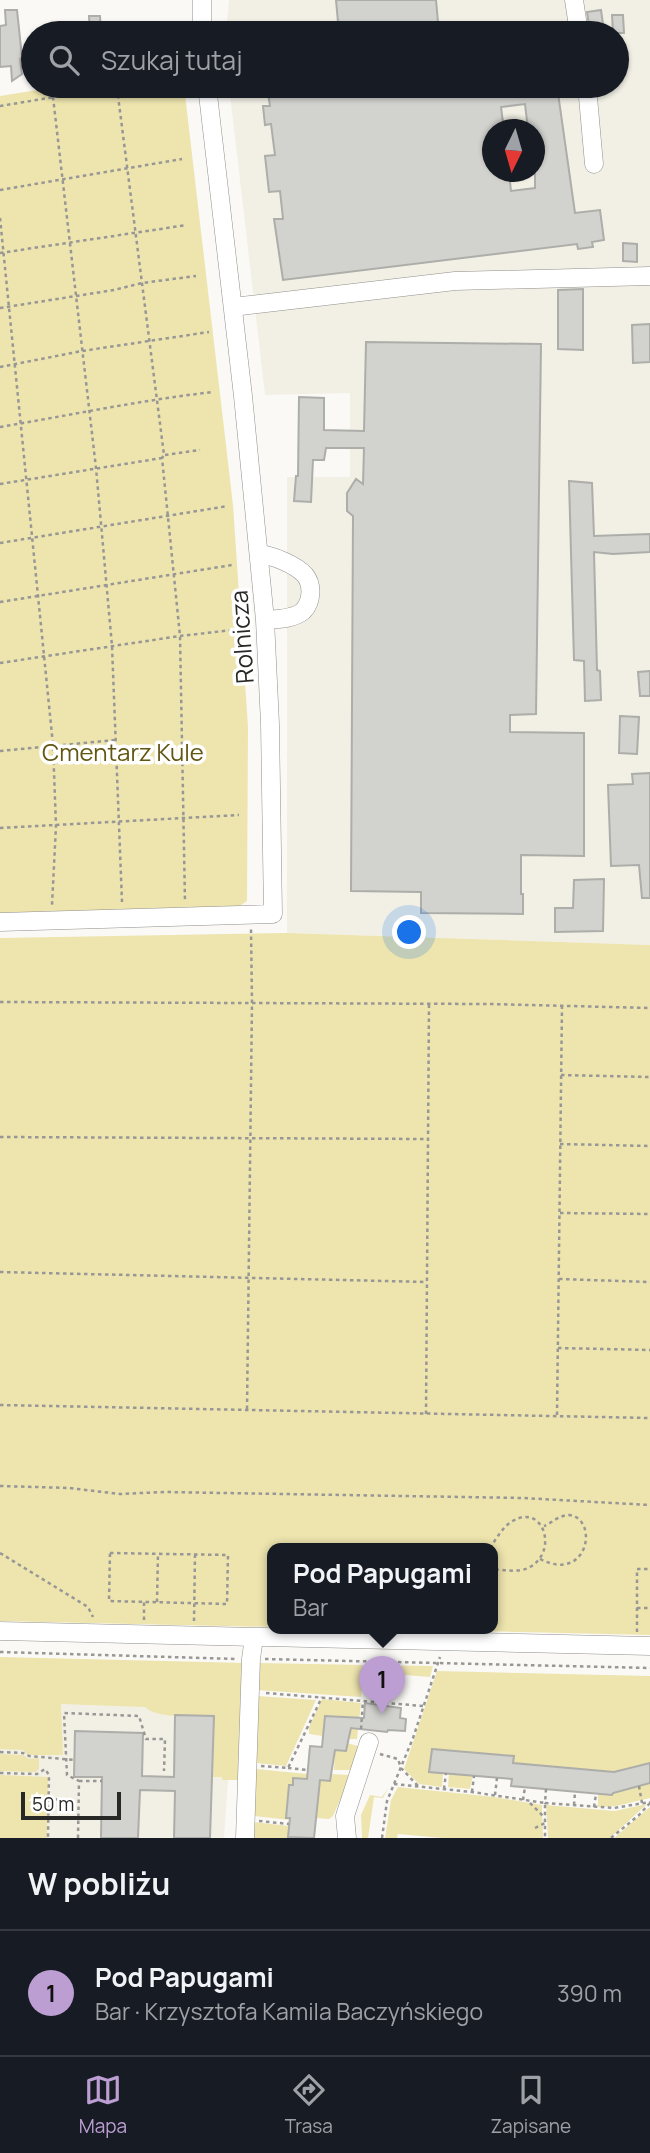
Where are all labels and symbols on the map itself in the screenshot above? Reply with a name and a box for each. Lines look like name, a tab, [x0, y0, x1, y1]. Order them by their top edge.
north arrow	[482, 119, 545, 182]
street label: Rolnicza	[221, 589, 261, 685]
park label: Cmentarz Kule	[42, 735, 204, 768]
your location	[392, 915, 426, 949]
pin: 1	[359, 1656, 405, 1714]
scale bar	[21, 1789, 121, 1821]

